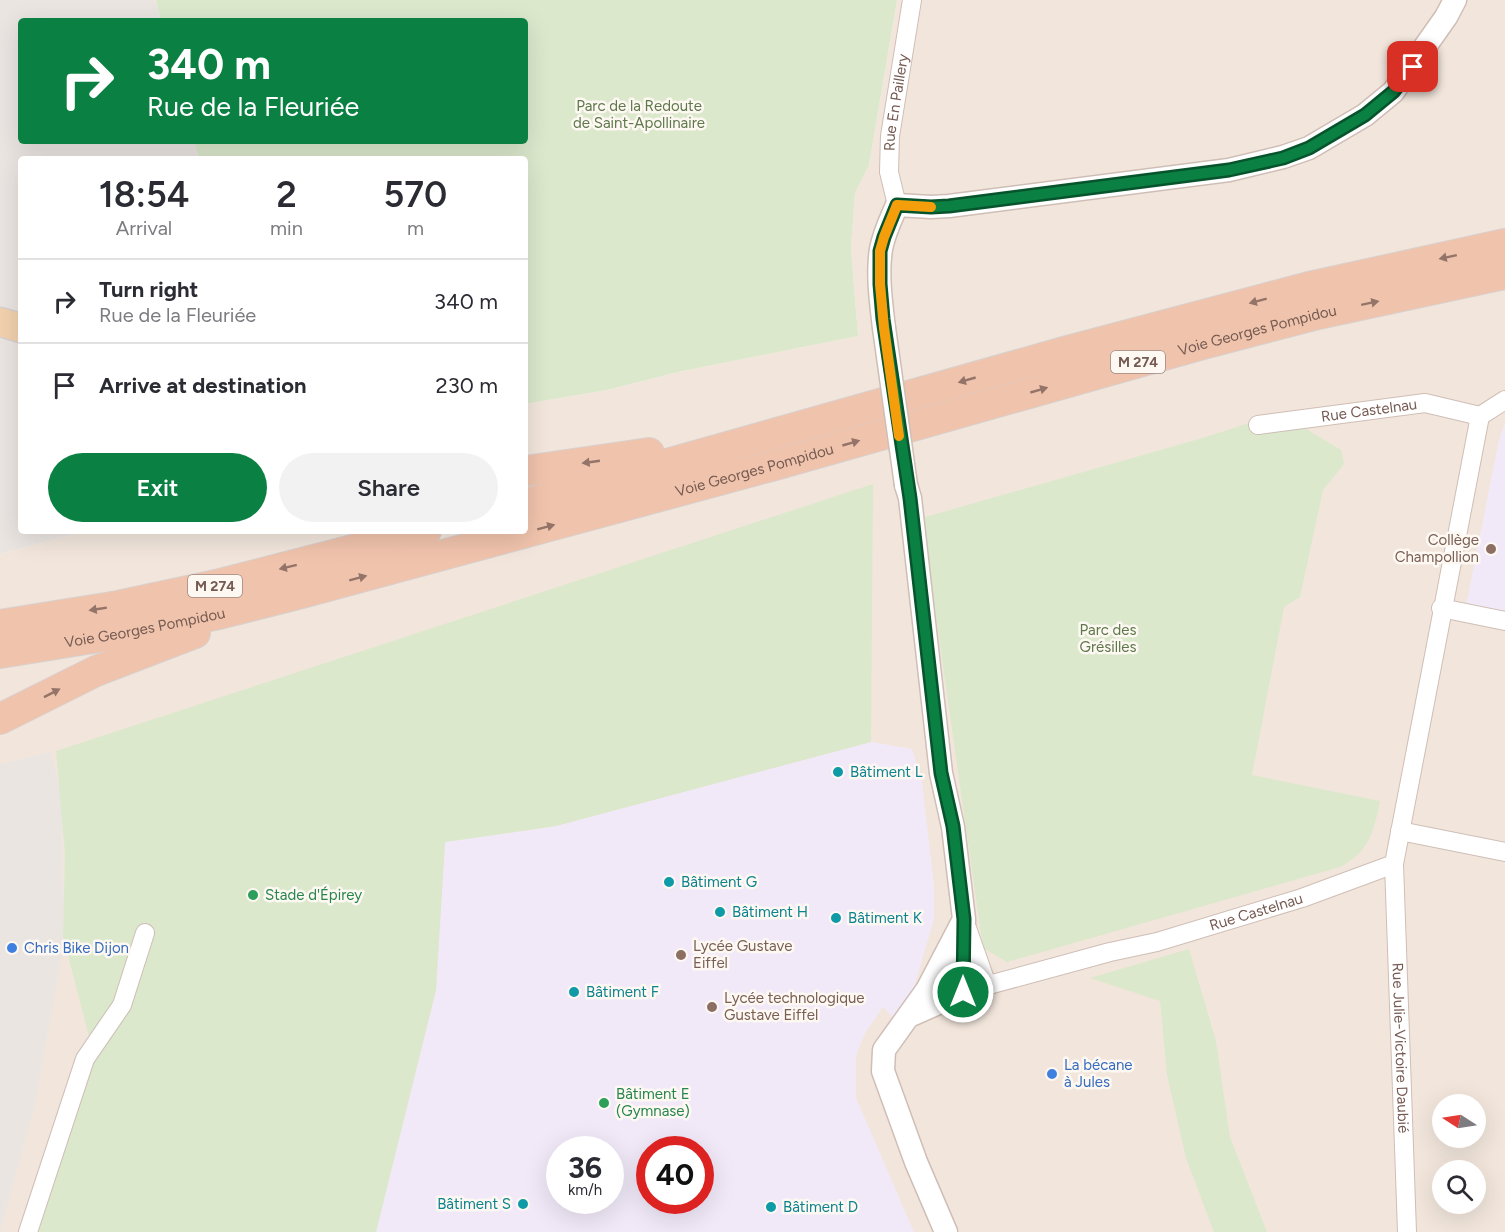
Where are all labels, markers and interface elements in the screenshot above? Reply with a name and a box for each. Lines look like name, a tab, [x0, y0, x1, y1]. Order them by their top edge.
text: 340 m	[147, 39, 271, 90]
pin	[1387, 41, 1438, 92]
icon: right	[48, 42, 126, 120]
icon: arrive	[1396, 50, 1429, 83]
street label: Rue En Paillery	[881, 52, 912, 151]
text: Rue de la Fleuriée	[147, 90, 359, 123]
park label: Parc de la Redoute de Saint-Apollinaire	[573, 97, 705, 132]
text: 18:54	[99, 173, 189, 216]
text: 2	[276, 173, 297, 216]
text: 570	[384, 173, 447, 216]
text: Arrival	[116, 216, 172, 240]
text: min	[270, 216, 303, 240]
text: m	[407, 216, 424, 240]
one-way arrow	[1439, 252, 1457, 262]
text: Turn right	[99, 276, 198, 303]
icon: right	[48, 285, 81, 318]
text: 340 m	[434, 288, 498, 315]
one-way arrow	[1249, 296, 1267, 306]
one-way arrow	[1360, 298, 1379, 307]
street label: Voie Georges Pompidou	[1176, 301, 1338, 359]
text: Rue de la Fleuriée	[99, 303, 256, 327]
road number: M 274	[1111, 351, 1165, 373]
icon: arrive	[48, 369, 81, 402]
text: Arrive at destination	[99, 372, 307, 399]
text: 230 m	[435, 372, 498, 399]
one-way arrow	[958, 375, 976, 385]
one-way arrow	[1030, 385, 1048, 394]
street label: Rue Castelnau	[1320, 395, 1418, 426]
one-way arrow	[842, 438, 860, 447]
street label: Voie Georges Pompidou	[673, 440, 836, 501]
button: Exit	[48, 453, 267, 522]
button: Share	[279, 453, 498, 522]
one-way arrow	[582, 458, 601, 467]
one-way arrow	[537, 521, 555, 531]
place label: Collège Champollion	[1395, 531, 1479, 566]
marker: Collège Champollion	[1484, 542, 1498, 556]
one-way arrow	[279, 563, 297, 572]
one-way arrow	[349, 572, 367, 582]
road number: M 274	[188, 575, 242, 597]
street label: Voie Georges Pompidou	[63, 604, 227, 651]
one-way arrow	[88, 605, 107, 614]
park label: Parc des Grésilles	[1079, 621, 1137, 656]
one-way arrow	[44, 688, 61, 698]
place label: Bâtiment L	[850, 763, 923, 781]
marker: Bâtiment L	[831, 765, 845, 779]
place label: Bâtiment G	[681, 873, 757, 891]
marker: Bâtiment G	[662, 875, 676, 889]
place label: Stade d'Épirey	[265, 886, 362, 904]
marker: Stade d'Épirey	[246, 888, 260, 902]
street label: Rue Castelnau	[1207, 889, 1305, 935]
place label: Bâtiment H	[732, 903, 808, 921]
marker: Bâtiment H	[713, 905, 727, 919]
place label: Bâtiment K	[848, 909, 923, 927]
marker: Bâtiment K	[829, 911, 843, 925]
place label: Lycée Gustave Eiffel	[693, 937, 792, 972]
place label: Chris Bike Dijon	[24, 939, 129, 957]
marker: Chris Bike Dijon	[5, 941, 19, 955]
marker: Lycée Gustave Eiffel	[674, 948, 688, 962]
position arrow	[931, 960, 995, 1024]
street label: Rue Julie-Victoire Daubié	[1388, 962, 1413, 1134]
place label: Bâtiment F	[586, 983, 659, 1001]
marker: Bâtiment F	[567, 985, 581, 999]
place label: Lycée technologique Gustave Eiffel	[724, 989, 865, 1024]
marker: Lycée technologique Gustave Eiffel	[705, 1000, 719, 1014]
place label: La bécane à Jules	[1064, 1056, 1132, 1091]
marker: La bécane à Jules	[1045, 1067, 1059, 1081]
place label: Bâtiment E (Gymnase)	[616, 1085, 690, 1120]
north arrow	[1432, 1094, 1486, 1148]
map controls	[1432, 1094, 1486, 1214]
marker: Bâtiment E (Gymnase)	[597, 1096, 611, 1110]
speed limit sign: 40	[636, 1136, 714, 1214]
text: 36	[568, 1149, 602, 1186]
button: search	[1432, 1160, 1486, 1214]
text: km/h	[568, 1181, 602, 1199]
place label: Bâtiment S	[437, 1195, 511, 1213]
marker: Bâtiment S	[516, 1197, 530, 1211]
place label: Bâtiment D	[783, 1198, 858, 1216]
marker: Bâtiment D	[764, 1200, 778, 1214]

